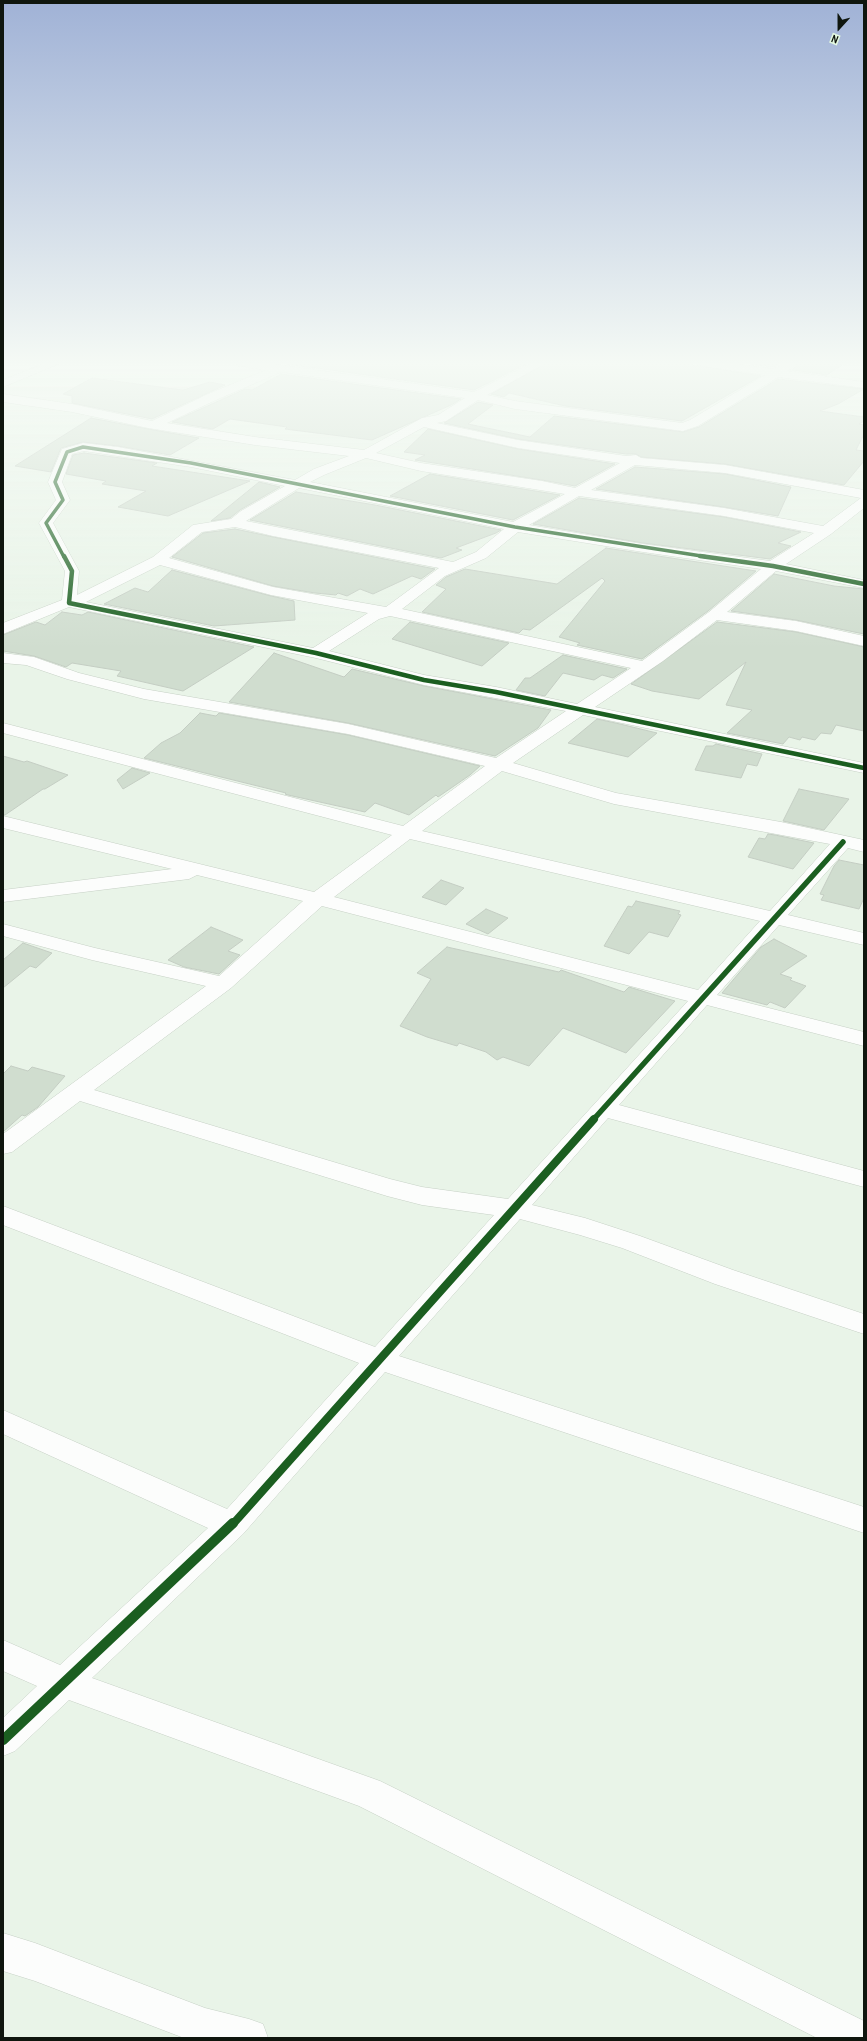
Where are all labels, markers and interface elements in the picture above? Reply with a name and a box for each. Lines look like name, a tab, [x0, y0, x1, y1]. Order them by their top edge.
north arrow	[819, 8, 859, 48]
text: N	[829, 32, 840, 47]

